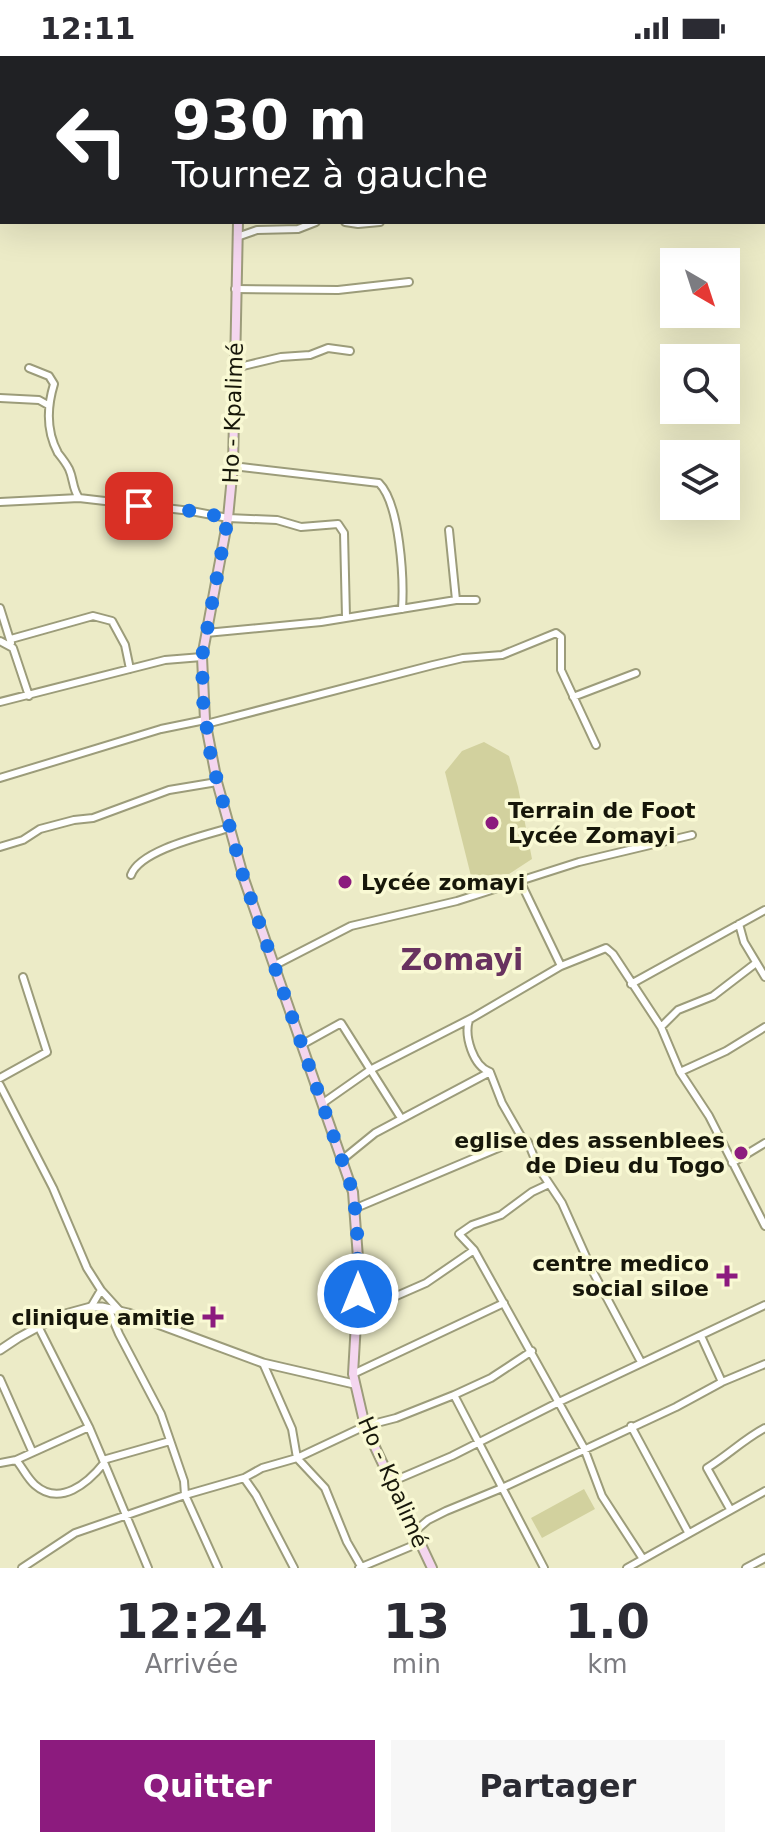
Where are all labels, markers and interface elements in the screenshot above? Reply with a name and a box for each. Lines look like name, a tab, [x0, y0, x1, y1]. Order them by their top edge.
text: 12:11	[40, 11, 136, 46]
text: 930 m	[172, 87, 367, 152]
icon: left	[40, 88, 144, 192]
text: Tournez à gauche	[172, 154, 488, 195]
north arrow	[660, 248, 740, 328]
map controls	[660, 248, 740, 520]
street label: Ho - Kpalimé	[218, 342, 248, 484]
button: search	[660, 344, 740, 424]
button: layers	[660, 440, 740, 520]
pin	[105, 472, 173, 540]
icon: arrive	[117, 484, 161, 528]
place label: Terrain de Foot Lycée Zomayi	[508, 798, 696, 848]
marker: Terrain de Foot Lycée Zomayi	[483, 814, 501, 832]
place label: Lycée zomayi	[361, 870, 525, 895]
marker: Lycée zomayi	[336, 873, 354, 891]
district label: Zomayi	[401, 942, 523, 977]
place label: eglise des assenblees de Dieu du Togo	[454, 1128, 725, 1178]
marker: eglise des assenblees de Dieu du Togo	[732, 1144, 750, 1162]
place label: centre medico social siloe	[532, 1251, 709, 1301]
position arrow	[316, 1252, 400, 1336]
marker: centre medico social siloe	[716, 1265, 738, 1287]
place label: clinique amitie	[11, 1305, 195, 1330]
marker: clinique amitie	[202, 1306, 224, 1328]
street label: Ho - Kpalimé	[353, 1413, 433, 1551]
text: 12:24	[115, 1593, 268, 1649]
text: 13	[383, 1593, 450, 1649]
text: 1.0	[565, 1593, 650, 1649]
text: Arrivée	[145, 1649, 238, 1679]
text: min	[392, 1649, 441, 1679]
text: km	[587, 1649, 628, 1679]
button: Quitter	[40, 1740, 375, 1832]
button: Partager	[391, 1740, 725, 1832]

